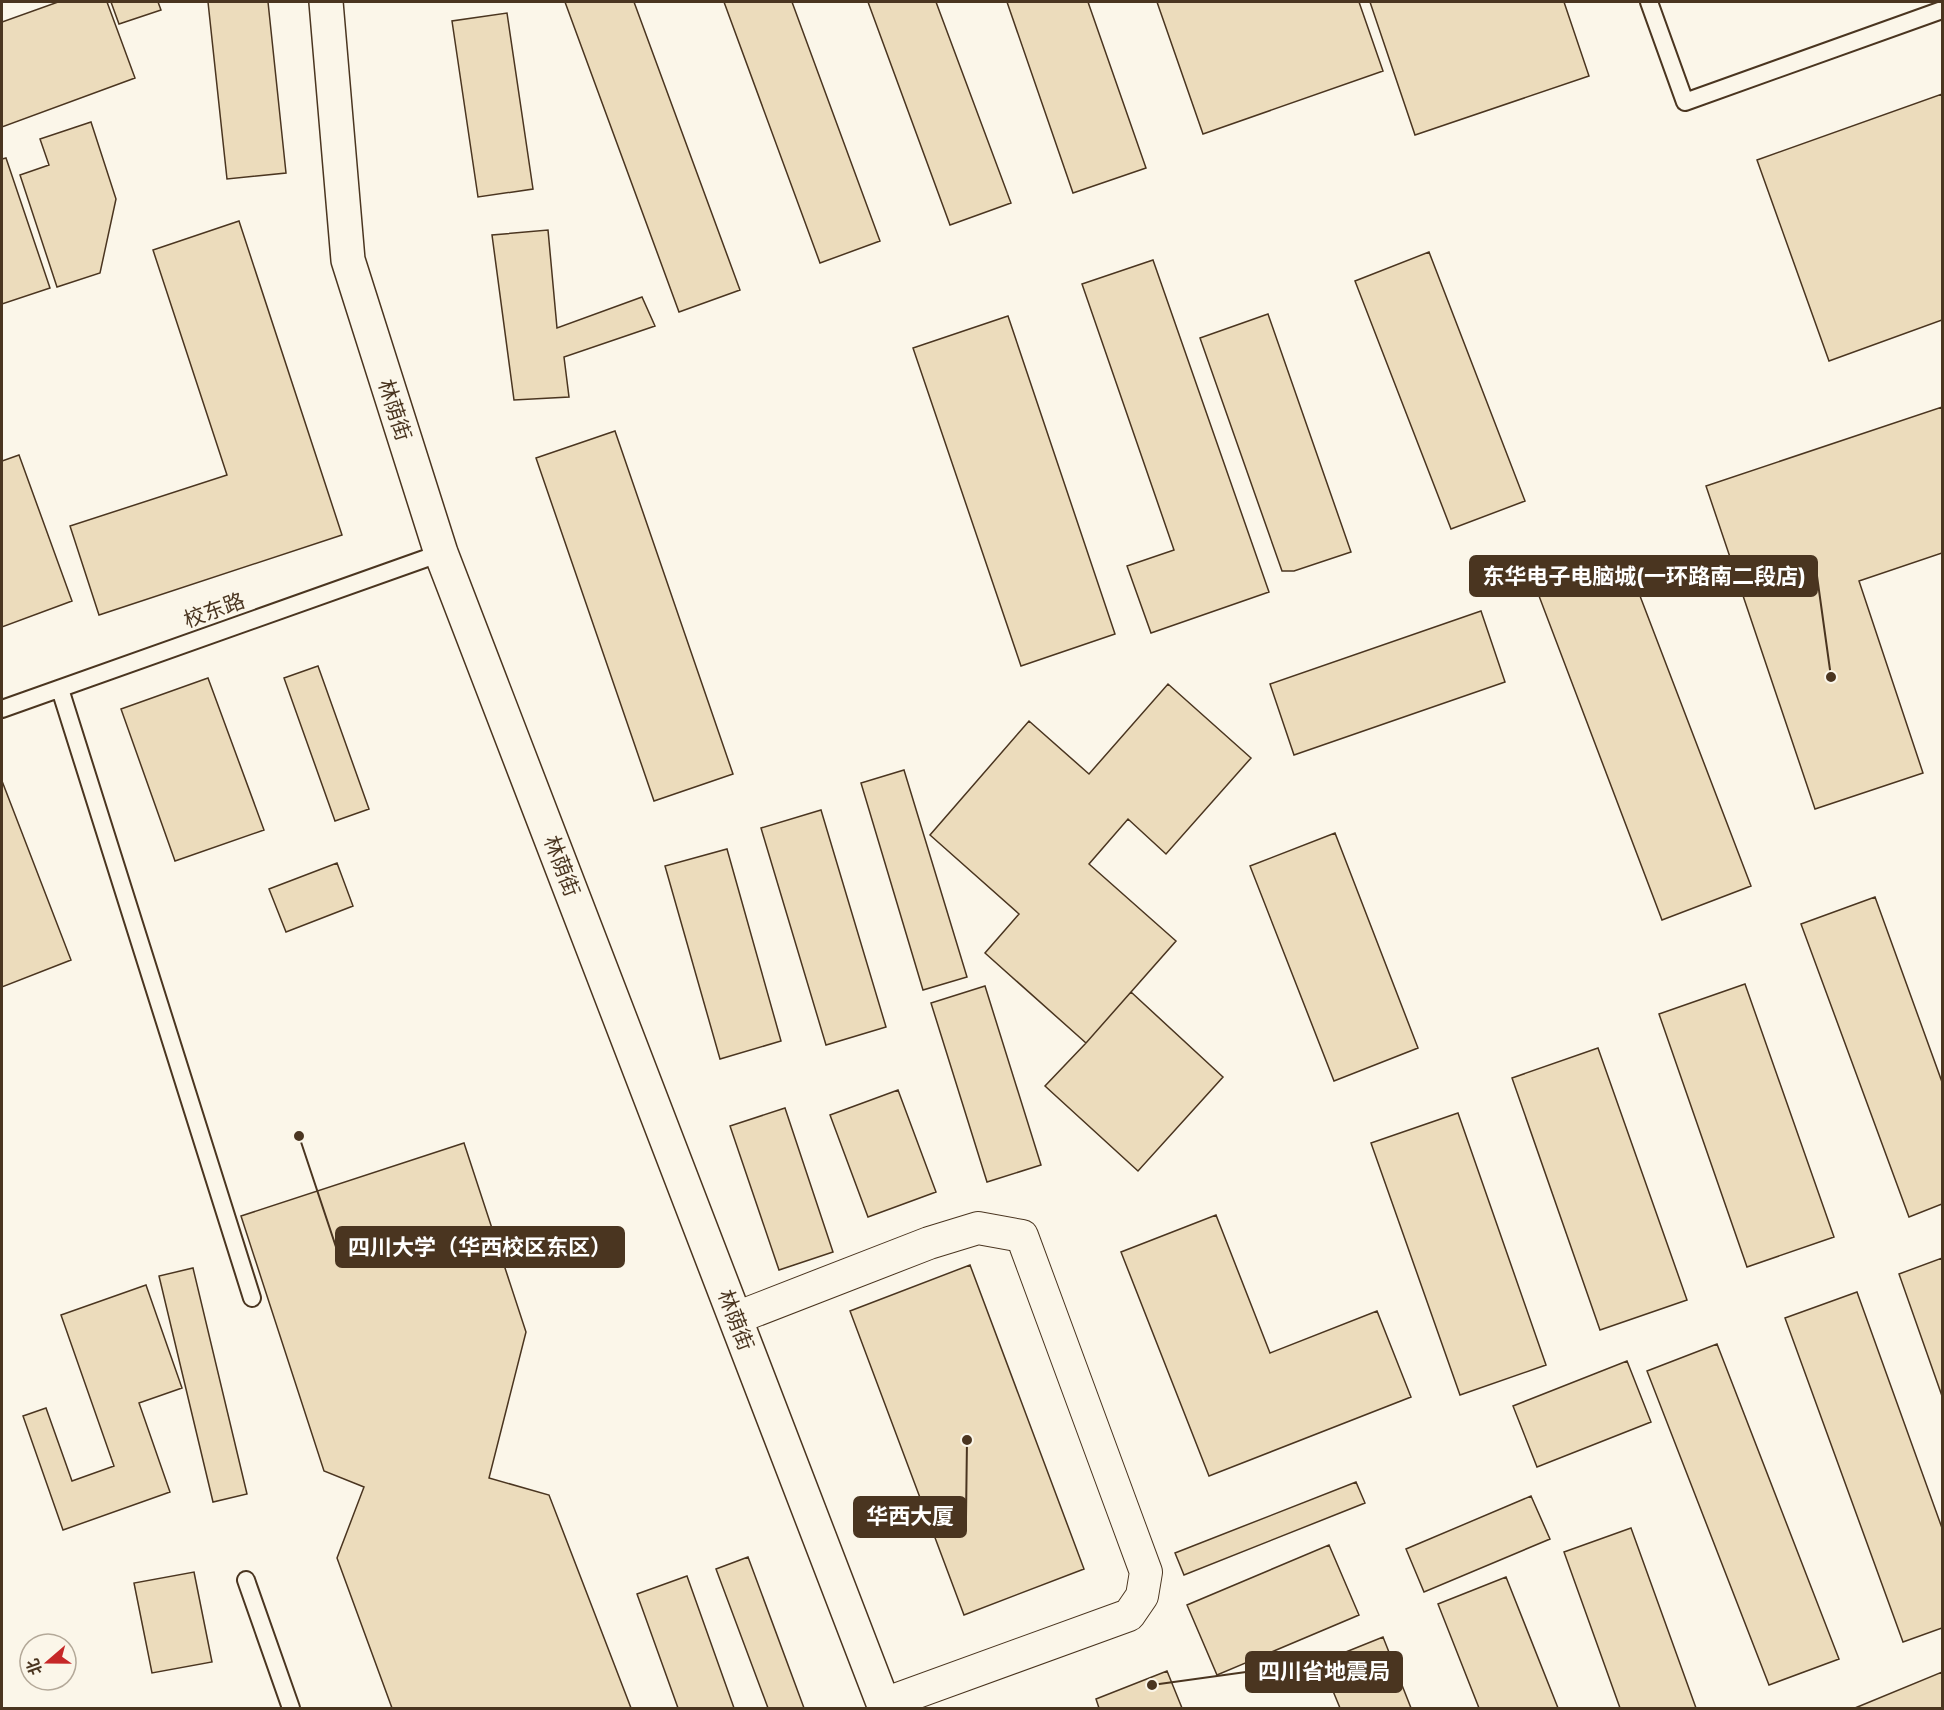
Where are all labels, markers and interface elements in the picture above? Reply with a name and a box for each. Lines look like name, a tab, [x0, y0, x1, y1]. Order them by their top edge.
street label: 林荫街	[373, 376, 417, 444]
callout: 东华电子电脑城(一环路南二段店)	[1470, 556, 1817, 596]
text: 东华电子电脑城(一环路南二段店)	[1482, 563, 1806, 590]
street label: 校东路	[180, 587, 248, 633]
street label: 林荫街	[539, 832, 585, 900]
callout: 四川大学（华西校区东区）	[336, 1227, 624, 1267]
text: 四川大学（华西校区东区）	[348, 1234, 612, 1261]
street label: 林荫街	[713, 1286, 759, 1354]
callout: 华西大厦	[854, 1497, 966, 1537]
text: 华西大厦	[866, 1503, 954, 1530]
north arrow	[18, 1632, 78, 1692]
callout: 四川省地震局	[1246, 1652, 1402, 1692]
text: 北	[23, 1656, 46, 1678]
text: 四川省地震局	[1258, 1658, 1390, 1685]

